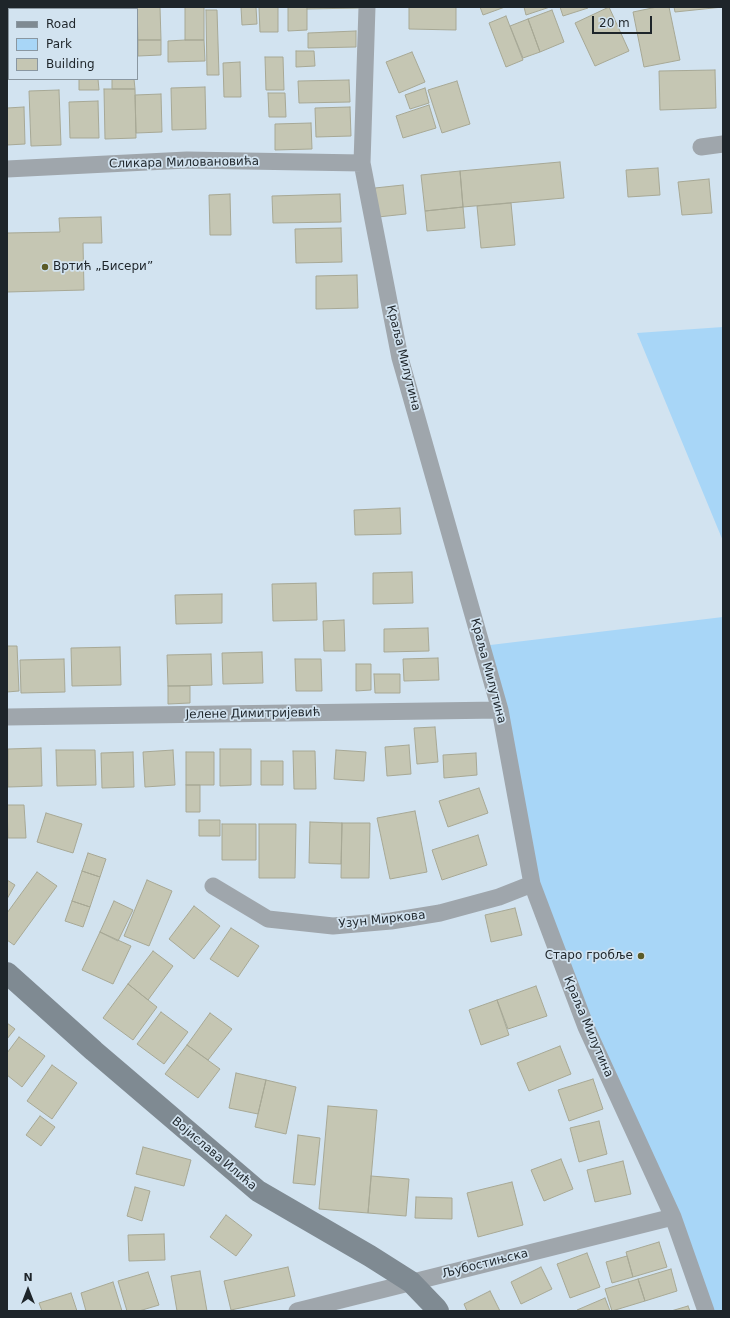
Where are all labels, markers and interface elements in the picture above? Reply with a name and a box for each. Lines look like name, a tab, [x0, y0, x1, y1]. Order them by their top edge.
legend	[8, 8, 138, 80]
scale bar	[594, 8, 654, 34]
text: 20 m	[599, 16, 630, 30]
text: Road	[46, 17, 76, 31]
text: Park	[46, 37, 72, 51]
text: Building	[46, 57, 95, 71]
street label: Сликара Миловановића	[109, 154, 259, 172]
place label: Вртић „Бисери”	[53, 260, 153, 274]
marker: Вртић „Бисери”	[40, 262, 50, 272]
street label: Краља Милутина	[383, 304, 423, 412]
street label: Краља Милутина	[467, 617, 509, 725]
street label: Јелене Димитријевић	[185, 706, 321, 722]
street label: Узун Миркова	[338, 908, 426, 932]
place label: Старо гробље	[545, 949, 633, 963]
marker: Старо гробље	[636, 951, 646, 961]
street label: Краља Милутина	[560, 974, 616, 1080]
street label: Војислава Илића	[169, 1114, 259, 1194]
street label: Љубостињска	[440, 1246, 530, 1282]
north arrow	[8, 1270, 48, 1310]
text: N	[23, 1271, 33, 1284]

